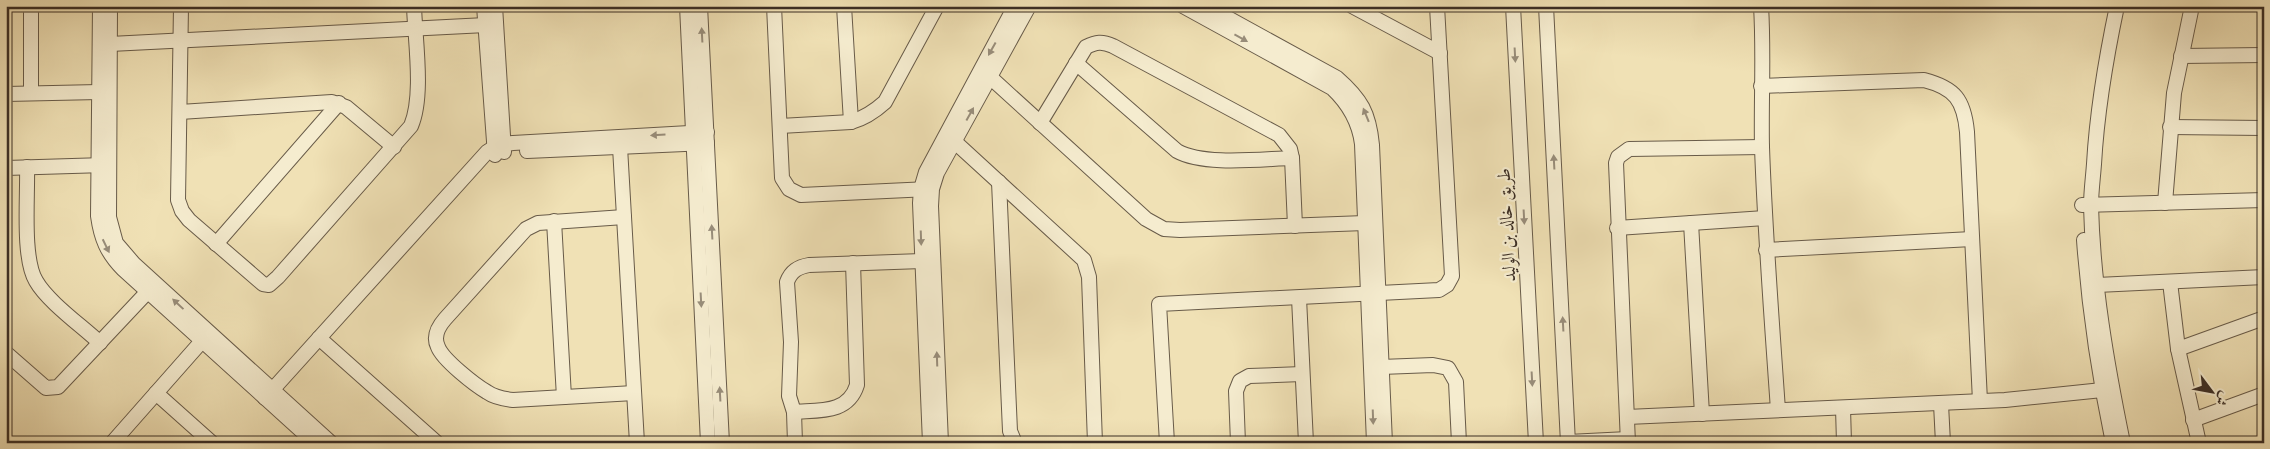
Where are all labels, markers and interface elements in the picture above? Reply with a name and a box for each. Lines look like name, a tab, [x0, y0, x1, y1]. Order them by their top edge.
one-way arrow	[697, 26, 705, 42]
one-way arrow	[1233, 34, 1248, 42]
one-way arrow	[988, 42, 996, 56]
one-way arrow	[1512, 47, 1520, 63]
one-way arrow	[1362, 107, 1370, 122]
one-way arrow	[965, 108, 974, 121]
one-way arrow	[650, 131, 666, 139]
one-way arrow	[1549, 154, 1557, 170]
street label: طريق خالد بن الوليد	[1490, 167, 1522, 283]
one-way arrow	[1520, 209, 1528, 225]
one-way arrow	[707, 223, 715, 239]
one-way arrow	[917, 230, 925, 246]
one-way arrow	[102, 239, 110, 253]
one-way arrow	[697, 292, 705, 308]
one-way arrow	[172, 298, 184, 310]
one-way arrow	[1558, 316, 1566, 332]
one-way arrow	[932, 351, 940, 367]
north arrow	[2188, 366, 2238, 416]
one-way arrow	[1529, 372, 1537, 388]
one-way arrow	[715, 386, 723, 402]
text: ش	[2211, 388, 2235, 410]
one-way arrow	[1369, 409, 1377, 425]

